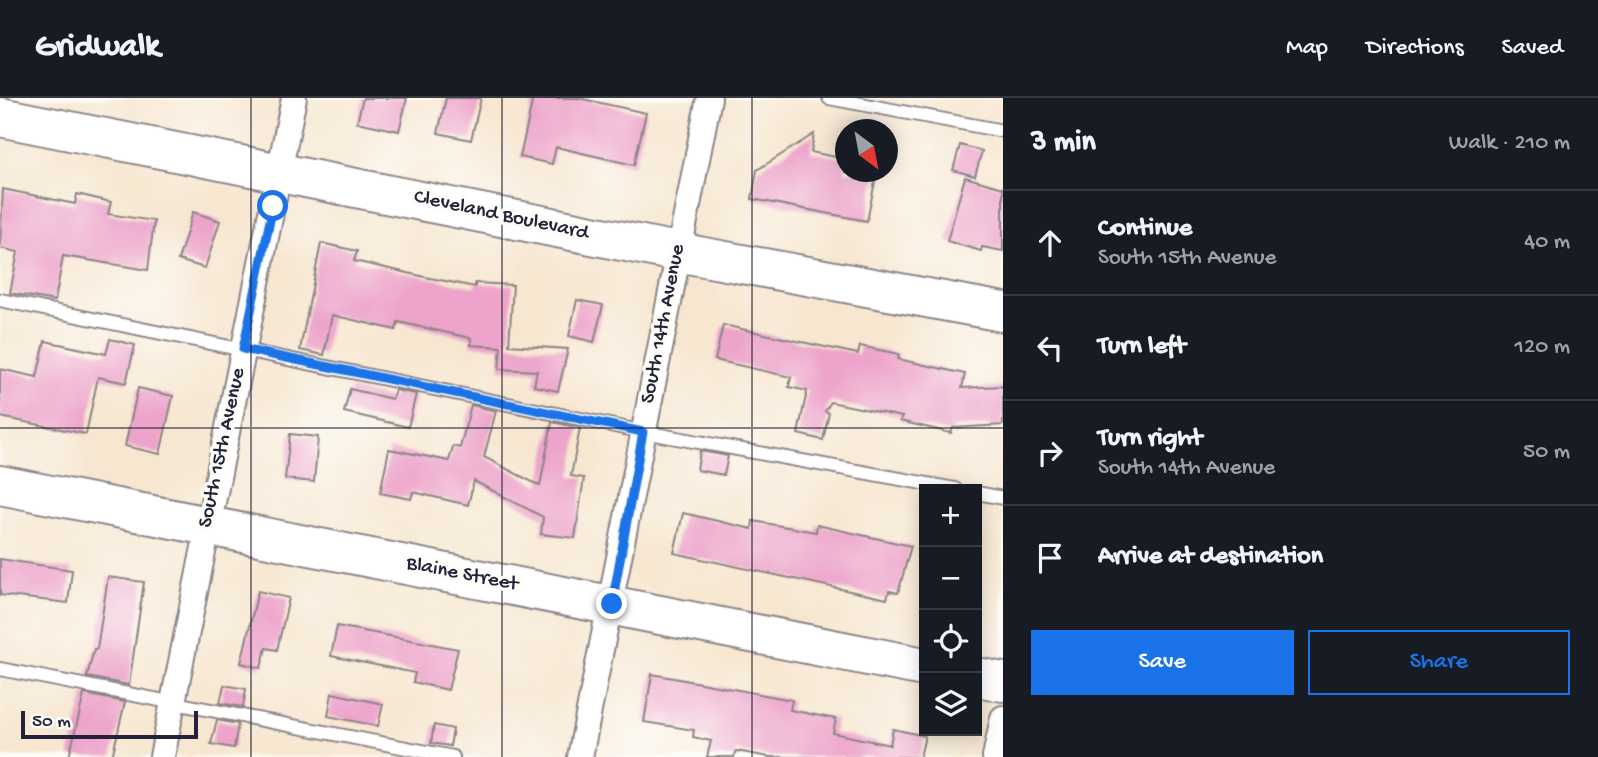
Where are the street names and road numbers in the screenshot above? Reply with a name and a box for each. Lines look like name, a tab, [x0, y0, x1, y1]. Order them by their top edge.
street label: Cleveland Boulevard	[411, 185, 592, 247]
street label: South 14th Avenue	[636, 241, 692, 406]
street label: South 15th Avenue	[194, 365, 252, 530]
street label: Blaine Street	[403, 552, 522, 599]

